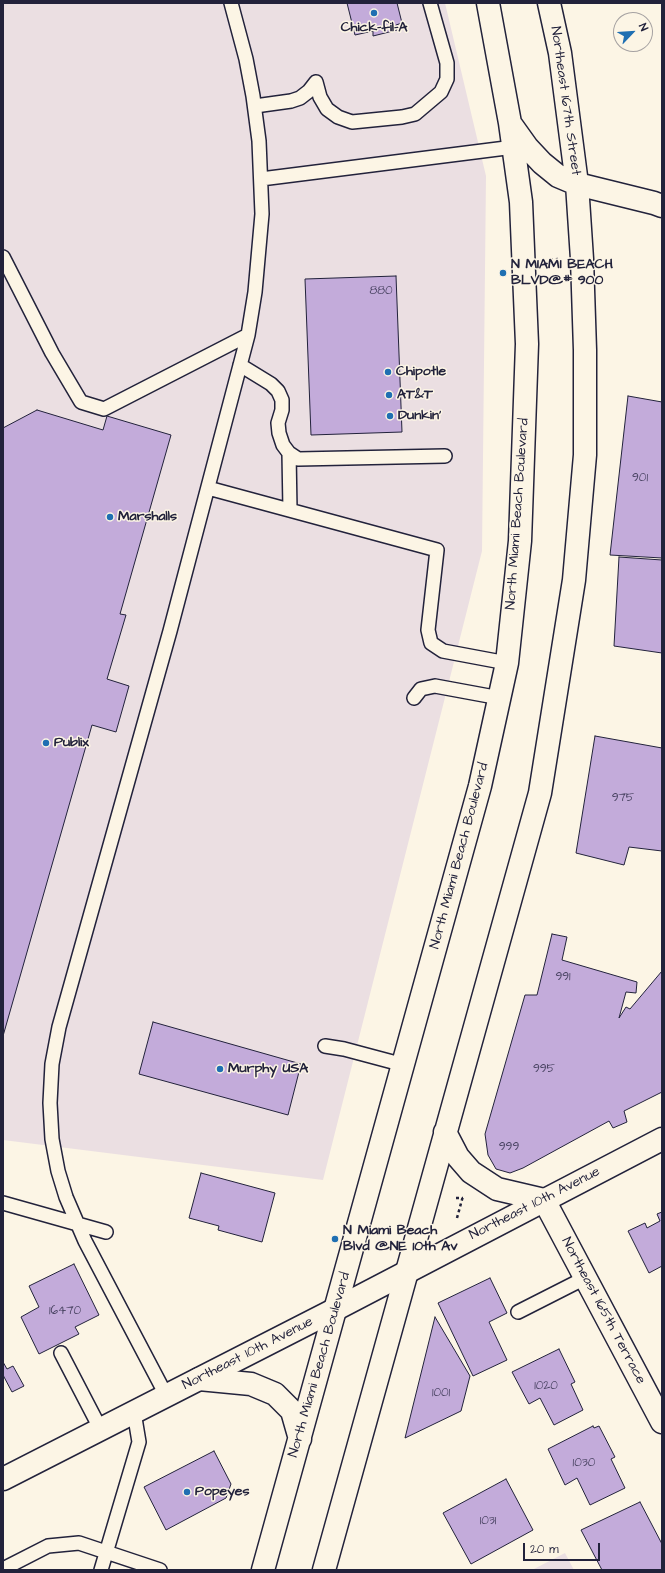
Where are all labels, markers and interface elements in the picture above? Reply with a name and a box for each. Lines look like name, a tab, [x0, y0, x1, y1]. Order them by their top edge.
marker: Chick-fil-A	[369, 8, 379, 18]
north arrow	[613, 12, 653, 52]
place label: Chick-fil-A	[341, 20, 407, 36]
text: N	[635, 21, 652, 33]
street label: Northeast 167th Street	[546, 25, 584, 177]
place label: N MIAMI BEACH BLVD@# 900	[511, 257, 613, 290]
marker: N MIAMI BEACH BLVD@# 900	[498, 268, 508, 278]
house number: 880	[369, 284, 393, 298]
place label: Chipotle	[396, 364, 446, 380]
marker: Chipotle	[383, 367, 393, 377]
place label: AT&T	[397, 387, 433, 403]
marker: AT&T	[384, 390, 394, 400]
place label: Dunkin'	[398, 408, 441, 424]
marker: Dunkin'	[385, 411, 395, 421]
street label: North Miami Beach Boulevard	[503, 418, 533, 610]
house number: 901	[632, 471, 648, 485]
place label: Marshalls	[118, 509, 177, 525]
marker: Marshalls	[105, 512, 115, 522]
place label: Publix	[54, 735, 89, 751]
marker: Publix	[41, 738, 51, 748]
street label: North Miami Beach Boulevard	[427, 761, 493, 951]
house number: 975	[612, 791, 634, 805]
house number: 991	[555, 970, 571, 984]
place label: Murphy USA	[228, 1061, 308, 1077]
house number: 995	[533, 1062, 555, 1076]
marker: Murphy USA	[215, 1064, 225, 1074]
house number: 999	[499, 1140, 519, 1154]
street label: Northeast 10th Avenue	[467, 1164, 603, 1244]
place label: N Miami Beach Blvd @NE 10th Av	[343, 1223, 458, 1256]
marker: N Miami Beach Blvd @NE 10th Av	[330, 1234, 340, 1244]
street label: Northeast 165th Terrace	[557, 1235, 649, 1387]
street label: North Miami Beach Boulevard	[285, 1270, 355, 1460]
house number: 16470	[49, 1304, 81, 1318]
street label: Northeast 10th Avenue	[180, 1314, 316, 1394]
house number: 1020	[534, 1379, 558, 1393]
house number: 1001	[432, 1386, 450, 1400]
house number: 1030	[573, 1456, 595, 1470]
place label: Popeyes	[195, 1484, 249, 1500]
marker: Popeyes	[182, 1487, 192, 1497]
house number: 1031	[480, 1514, 496, 1528]
scale bar	[525, 1535, 602, 1561]
text: 20 m	[530, 1541, 559, 1558]

